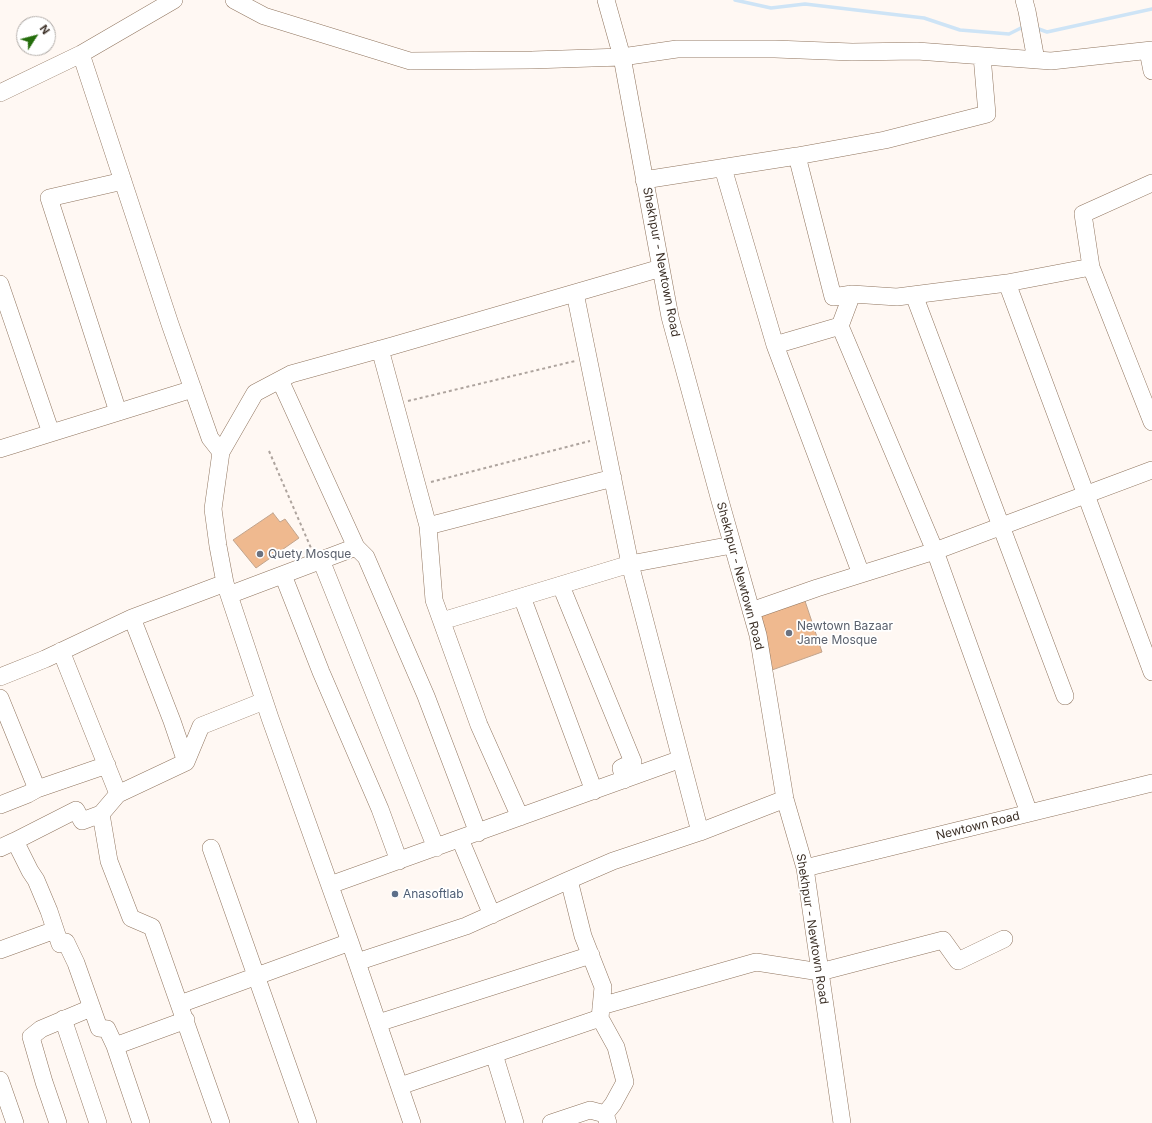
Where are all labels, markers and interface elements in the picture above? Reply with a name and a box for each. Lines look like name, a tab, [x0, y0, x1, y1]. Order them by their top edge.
north arrow	[16, 16, 56, 56]
text: N	[37, 22, 53, 37]
street label: Shekhpur - Newtown Road	[639, 186, 683, 338]
street label: Shekhpur - Newtown Road	[713, 501, 767, 651]
place label: Quety Mosque	[268, 547, 351, 561]
marker: Quety Mosque	[255, 549, 265, 559]
place label: Newtown Bazaar Jame Mosque	[797, 619, 893, 647]
marker: Newtown Bazaar Jame Mosque	[784, 628, 794, 638]
street label: Newtown Road	[935, 809, 1021, 843]
street label: Shekhpur - Newtown Road	[793, 853, 831, 1005]
place label: Anasoftlab	[403, 887, 464, 901]
marker: Anasoftlab	[390, 889, 400, 899]

